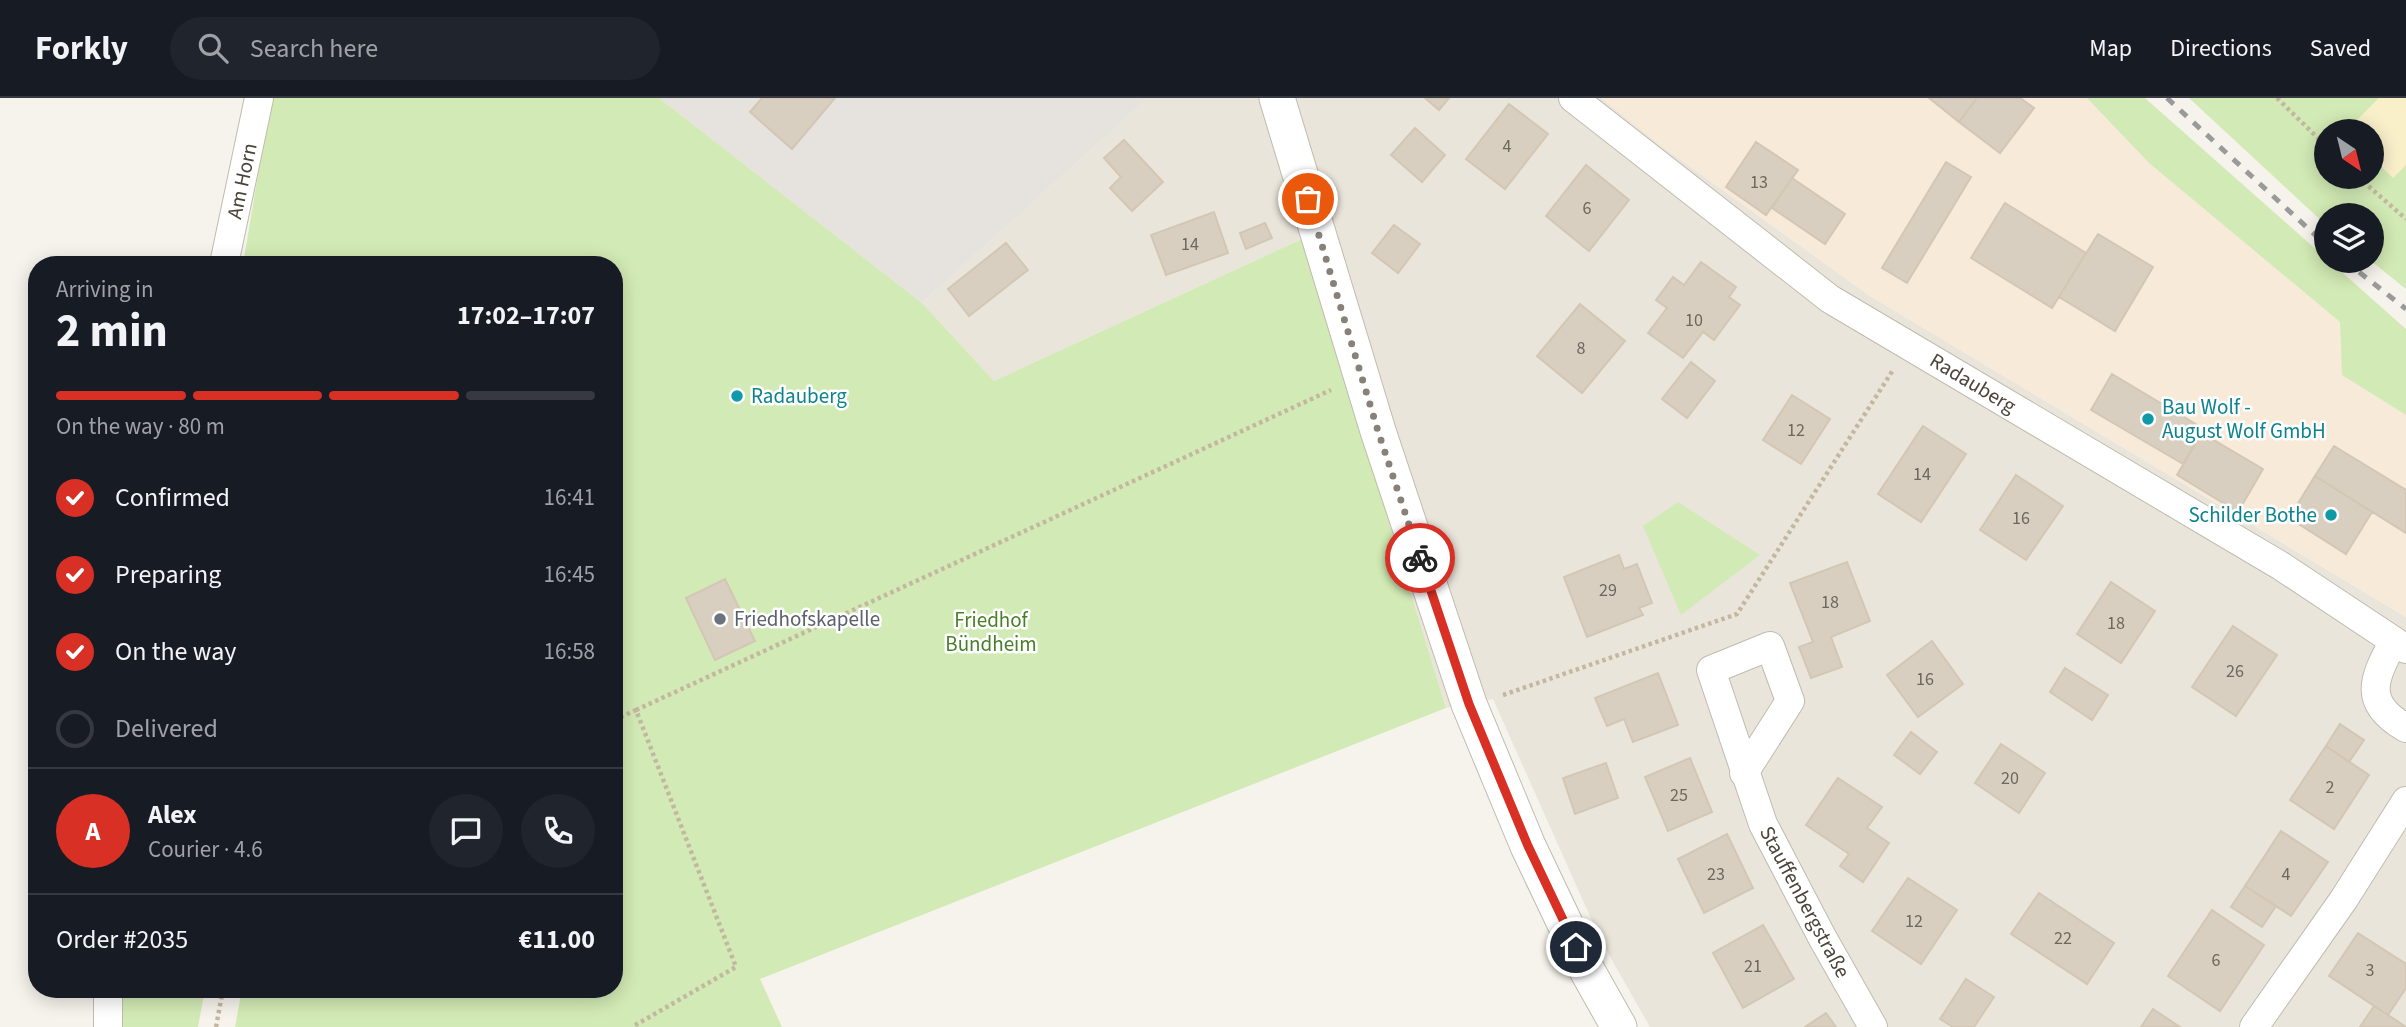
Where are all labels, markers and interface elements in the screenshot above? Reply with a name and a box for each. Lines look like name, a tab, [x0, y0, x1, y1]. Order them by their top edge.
search box	[170, 17, 660, 80]
text: Forkly	[35, 25, 128, 72]
icon: search	[194, 29, 232, 67]
text: Search here	[250, 30, 378, 67]
text: Map	[2089, 31, 2132, 66]
text: Directions	[2170, 31, 2272, 66]
text: Saved	[2310, 31, 2371, 66]
north arrow	[2314, 119, 2384, 189]
map controls	[2314, 119, 2384, 273]
house number: 4	[1503, 134, 1512, 159]
street label: Am Horn	[219, 140, 265, 222]
pin	[1278, 169, 1338, 229]
house number: 13	[1750, 170, 1768, 195]
icon: bag	[1289, 180, 1327, 218]
house number: 6	[1583, 196, 1592, 221]
button: layers	[2314, 203, 2384, 273]
house number: 14	[1181, 232, 1199, 257]
text: Arriving in	[56, 273, 154, 306]
text: 17:02–17:07	[457, 297, 595, 334]
text: 2 min	[56, 299, 168, 364]
house number: 10	[1685, 308, 1703, 333]
house number: 8	[1577, 336, 1586, 361]
street label: Radauberg	[1924, 345, 2022, 421]
place label: Radauberg	[751, 381, 847, 411]
marker: Radauberg	[729, 388, 745, 404]
place label: Bau Wolf - August Wolf GmbH	[2162, 392, 2326, 446]
text: On the way · 80 m	[56, 410, 225, 443]
marker: Bau Wolf - August Wolf GmbH	[2140, 411, 2156, 427]
house number: 12	[1787, 418, 1805, 443]
house number: 14	[1913, 462, 1931, 487]
icon: check	[56, 479, 94, 517]
text: Confirmed	[115, 479, 230, 516]
text: 16:41	[544, 481, 595, 514]
place label: Schilder Bothe	[2188, 500, 2317, 530]
house number: 16	[2012, 506, 2030, 531]
marker: Schilder Bothe	[2323, 507, 2339, 523]
courier	[1385, 523, 1455, 593]
icon: bike	[1401, 539, 1439, 577]
icon: check	[56, 556, 94, 594]
text: Preparing	[115, 556, 221, 593]
text: 16:45	[544, 558, 595, 591]
house number: 29	[1599, 578, 1617, 603]
house number: 18	[1821, 590, 1839, 615]
place label: Friedhofskapelle	[734, 604, 880, 634]
park label: Friedhof Bündheim	[945, 605, 1037, 659]
marker: Friedhofskapelle	[712, 611, 728, 627]
house number: 18	[2107, 611, 2125, 636]
icon: check	[56, 633, 94, 671]
text: On the way	[115, 633, 236, 670]
text: 16:58	[544, 635, 595, 668]
house number: 26	[2226, 659, 2244, 684]
house number: 16	[1916, 667, 1934, 692]
text: Delivered	[115, 710, 218, 747]
house number: 20	[2001, 766, 2019, 791]
house number: 2	[2326, 775, 2335, 800]
house number: 25	[1670, 783, 1688, 808]
button: chat	[429, 794, 503, 868]
button: phone	[521, 794, 595, 868]
text: Alex	[148, 796, 197, 833]
text: A	[86, 813, 100, 850]
street label: Stauffenbergstraße	[1752, 821, 1858, 983]
text: Courier · 4.6	[148, 833, 263, 866]
house number: 23	[1707, 862, 1725, 887]
house number: 4	[2282, 862, 2291, 887]
house number: 12	[1905, 909, 1923, 934]
pin	[1546, 917, 1606, 977]
text: Order #2035	[56, 921, 188, 958]
text: €11.00	[519, 921, 595, 958]
house number: 22	[2054, 926, 2072, 951]
icon: home	[1557, 928, 1595, 966]
house number: 6	[2212, 948, 2221, 973]
house number: 21	[1744, 954, 1762, 979]
house number: 3	[2366, 958, 2375, 983]

